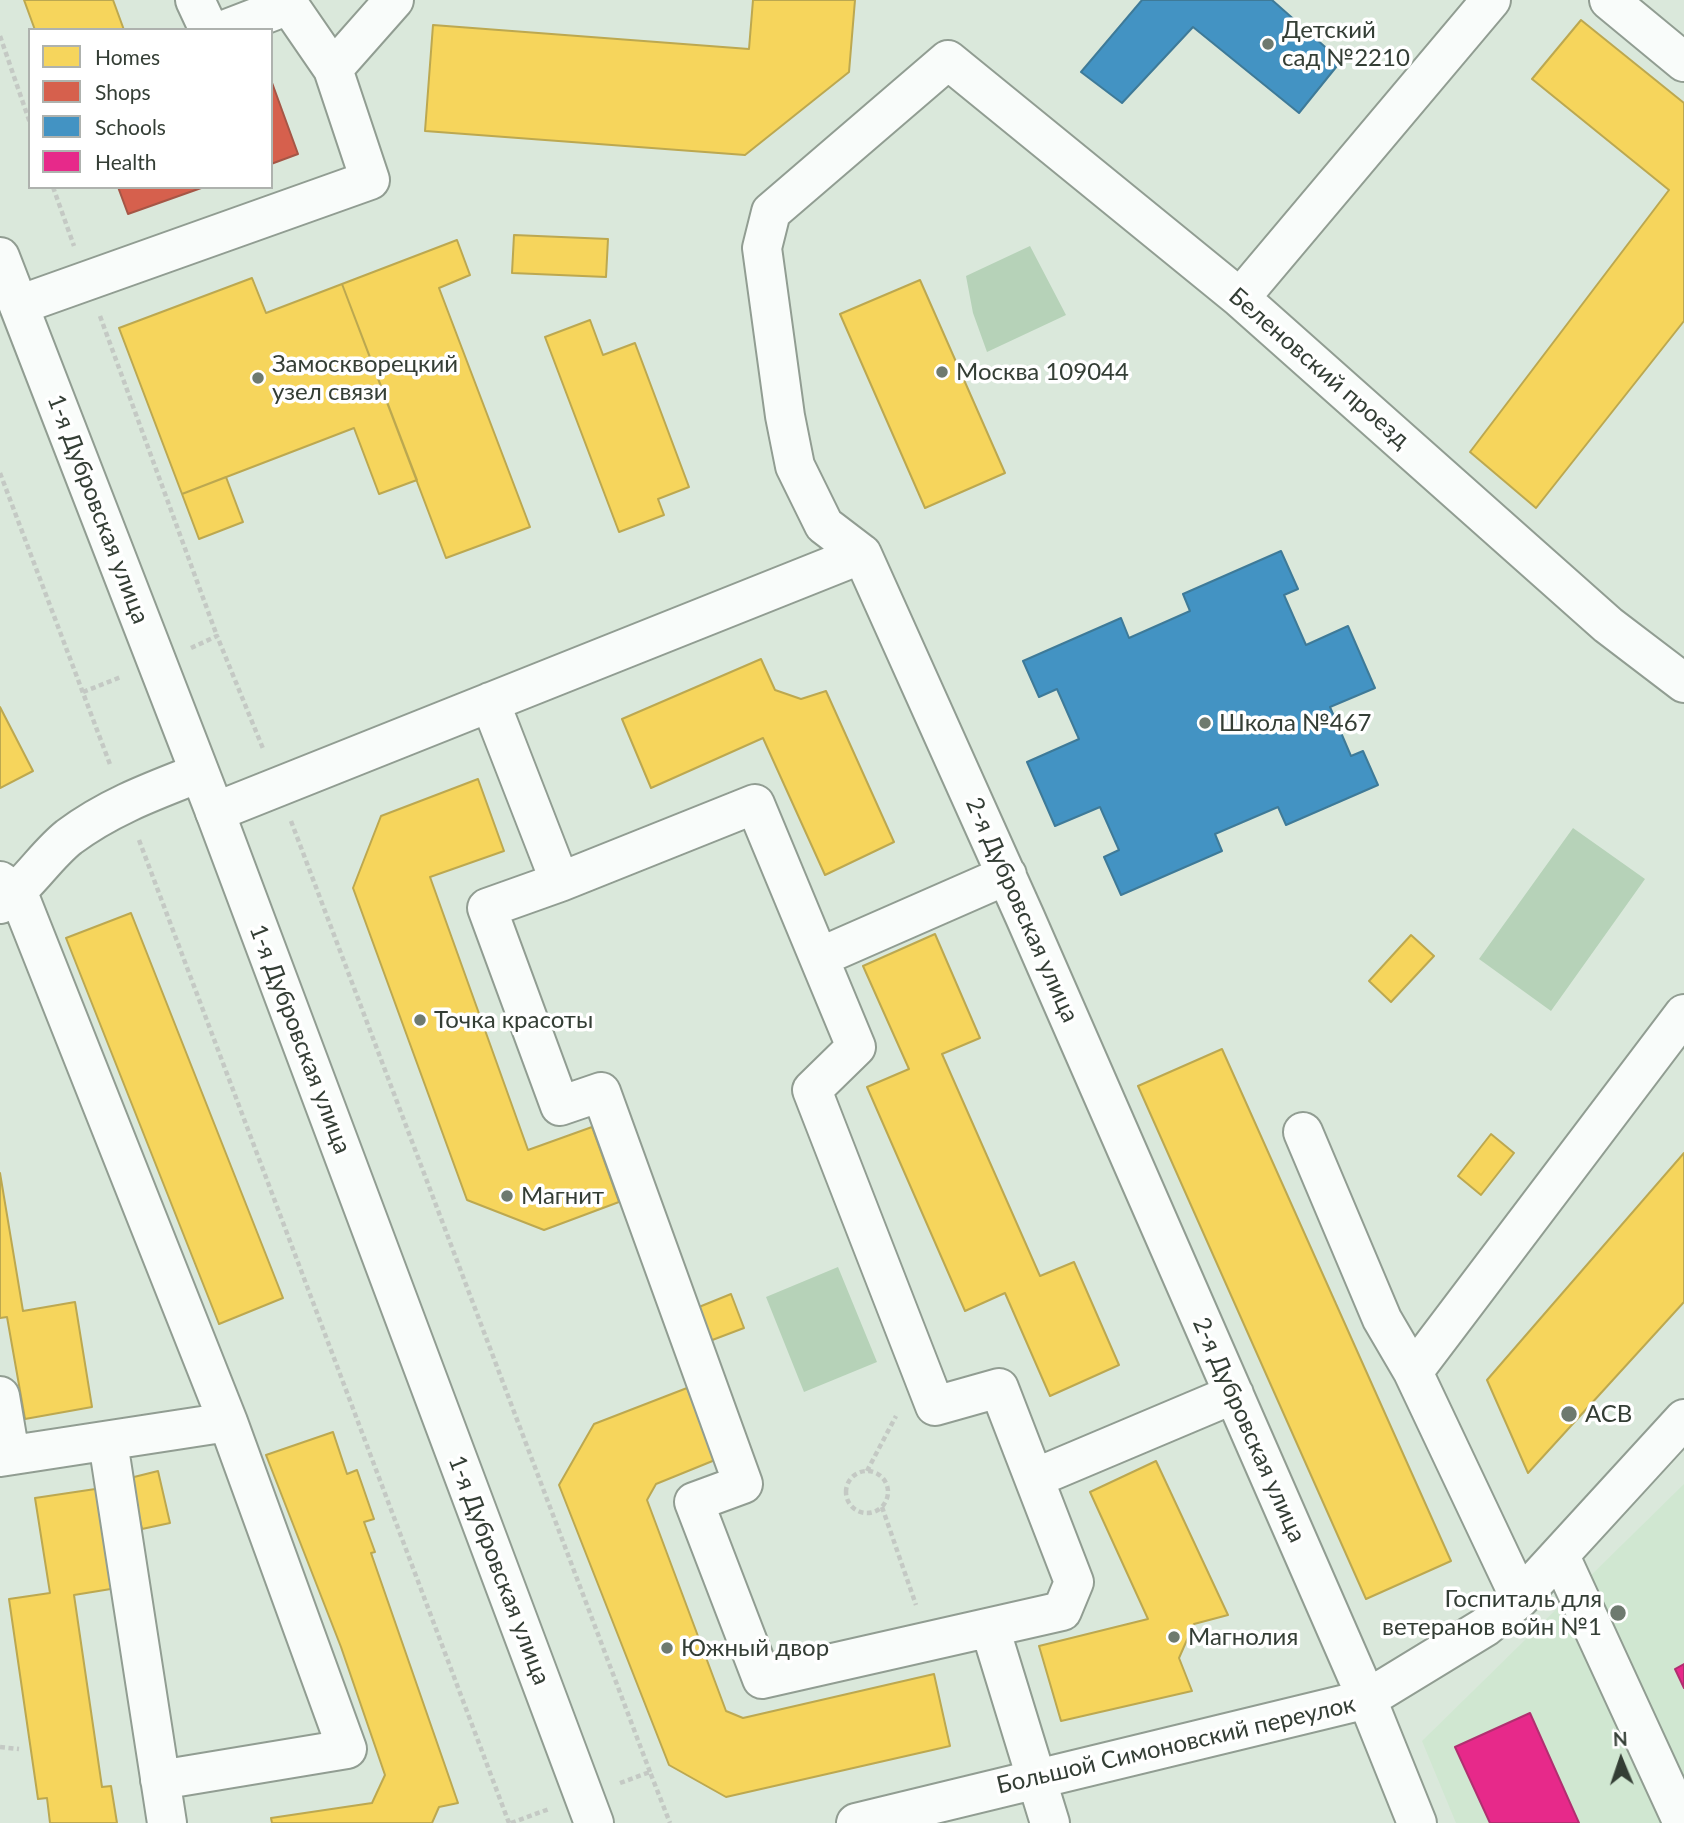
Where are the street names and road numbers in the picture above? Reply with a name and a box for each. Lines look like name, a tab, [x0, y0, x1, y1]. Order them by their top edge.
street label: Беленовский проезд	[1223, 282, 1415, 454]
street label: 1-я Дубровская улица	[41, 390, 155, 628]
street label: 2-я Дубровская улица	[959, 793, 1085, 1027]
street label: 1-я Дубровская улица	[243, 920, 357, 1158]
street label: 2-я Дубровская улица	[1186, 1313, 1312, 1547]
street label: 1-я Дубровская улица	[442, 1451, 556, 1689]
street label: Большой Симоновский переулок	[994, 1690, 1358, 1800]

